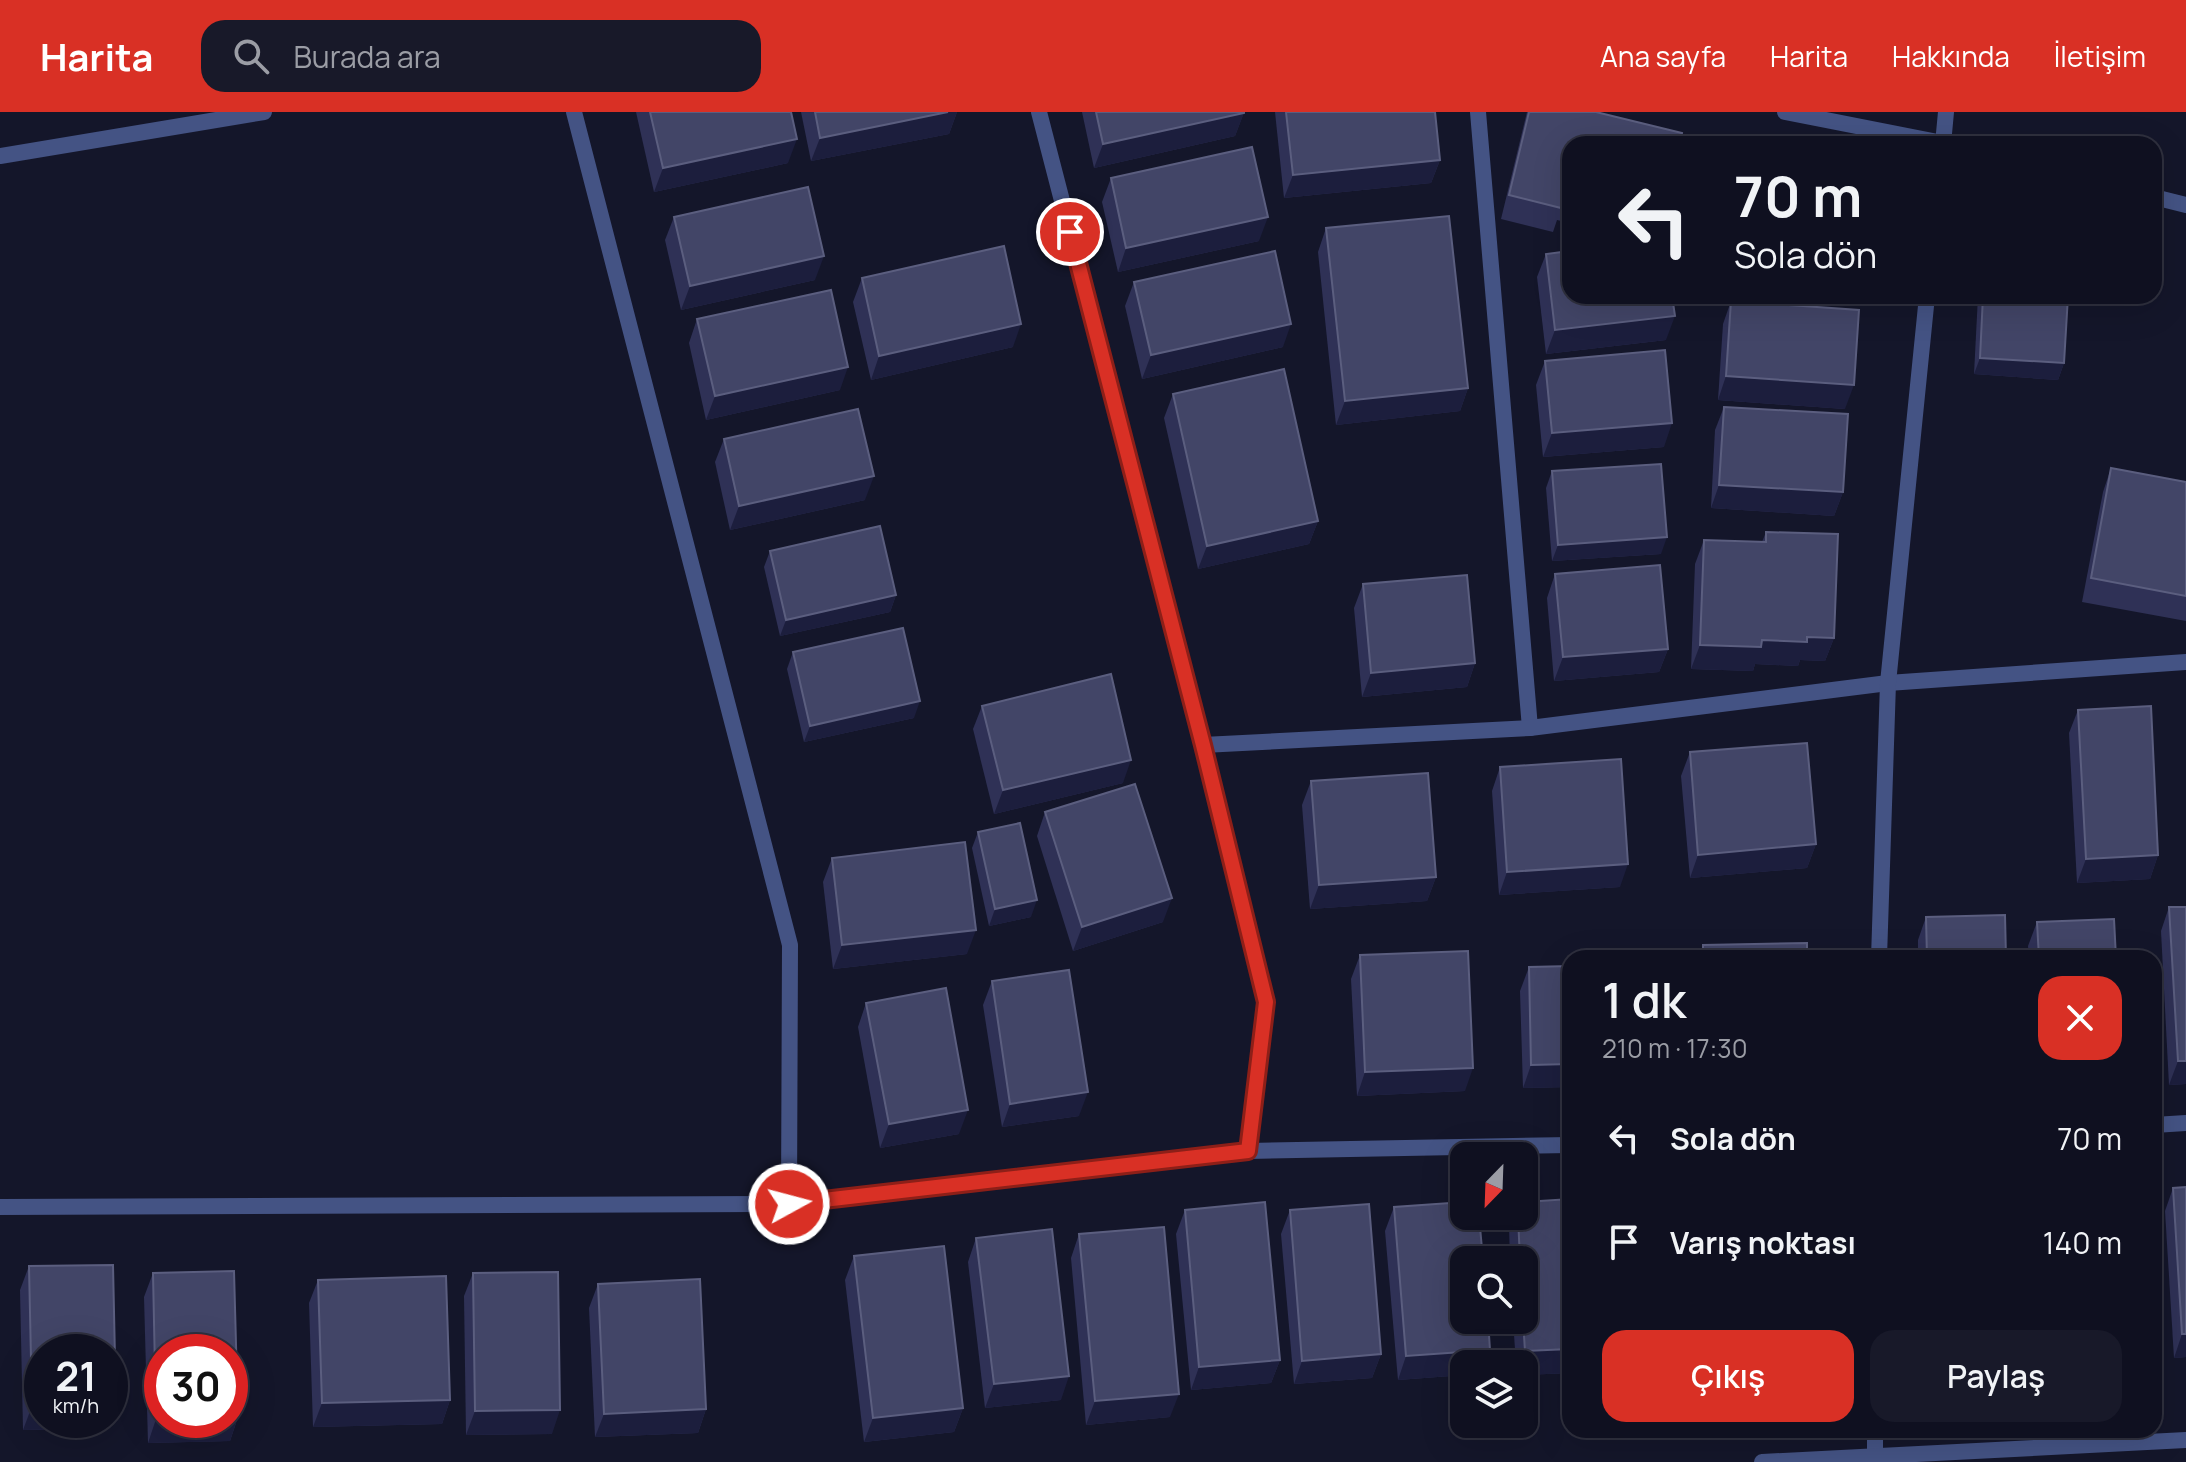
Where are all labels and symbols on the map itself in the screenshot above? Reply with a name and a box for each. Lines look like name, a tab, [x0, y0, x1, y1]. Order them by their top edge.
pin	[1036, 198, 1104, 266]
north arrow	[1450, 1142, 1538, 1230]
position arrow	[747, 1162, 831, 1246]
speed limit sign: 30	[144, 1334, 248, 1438]

